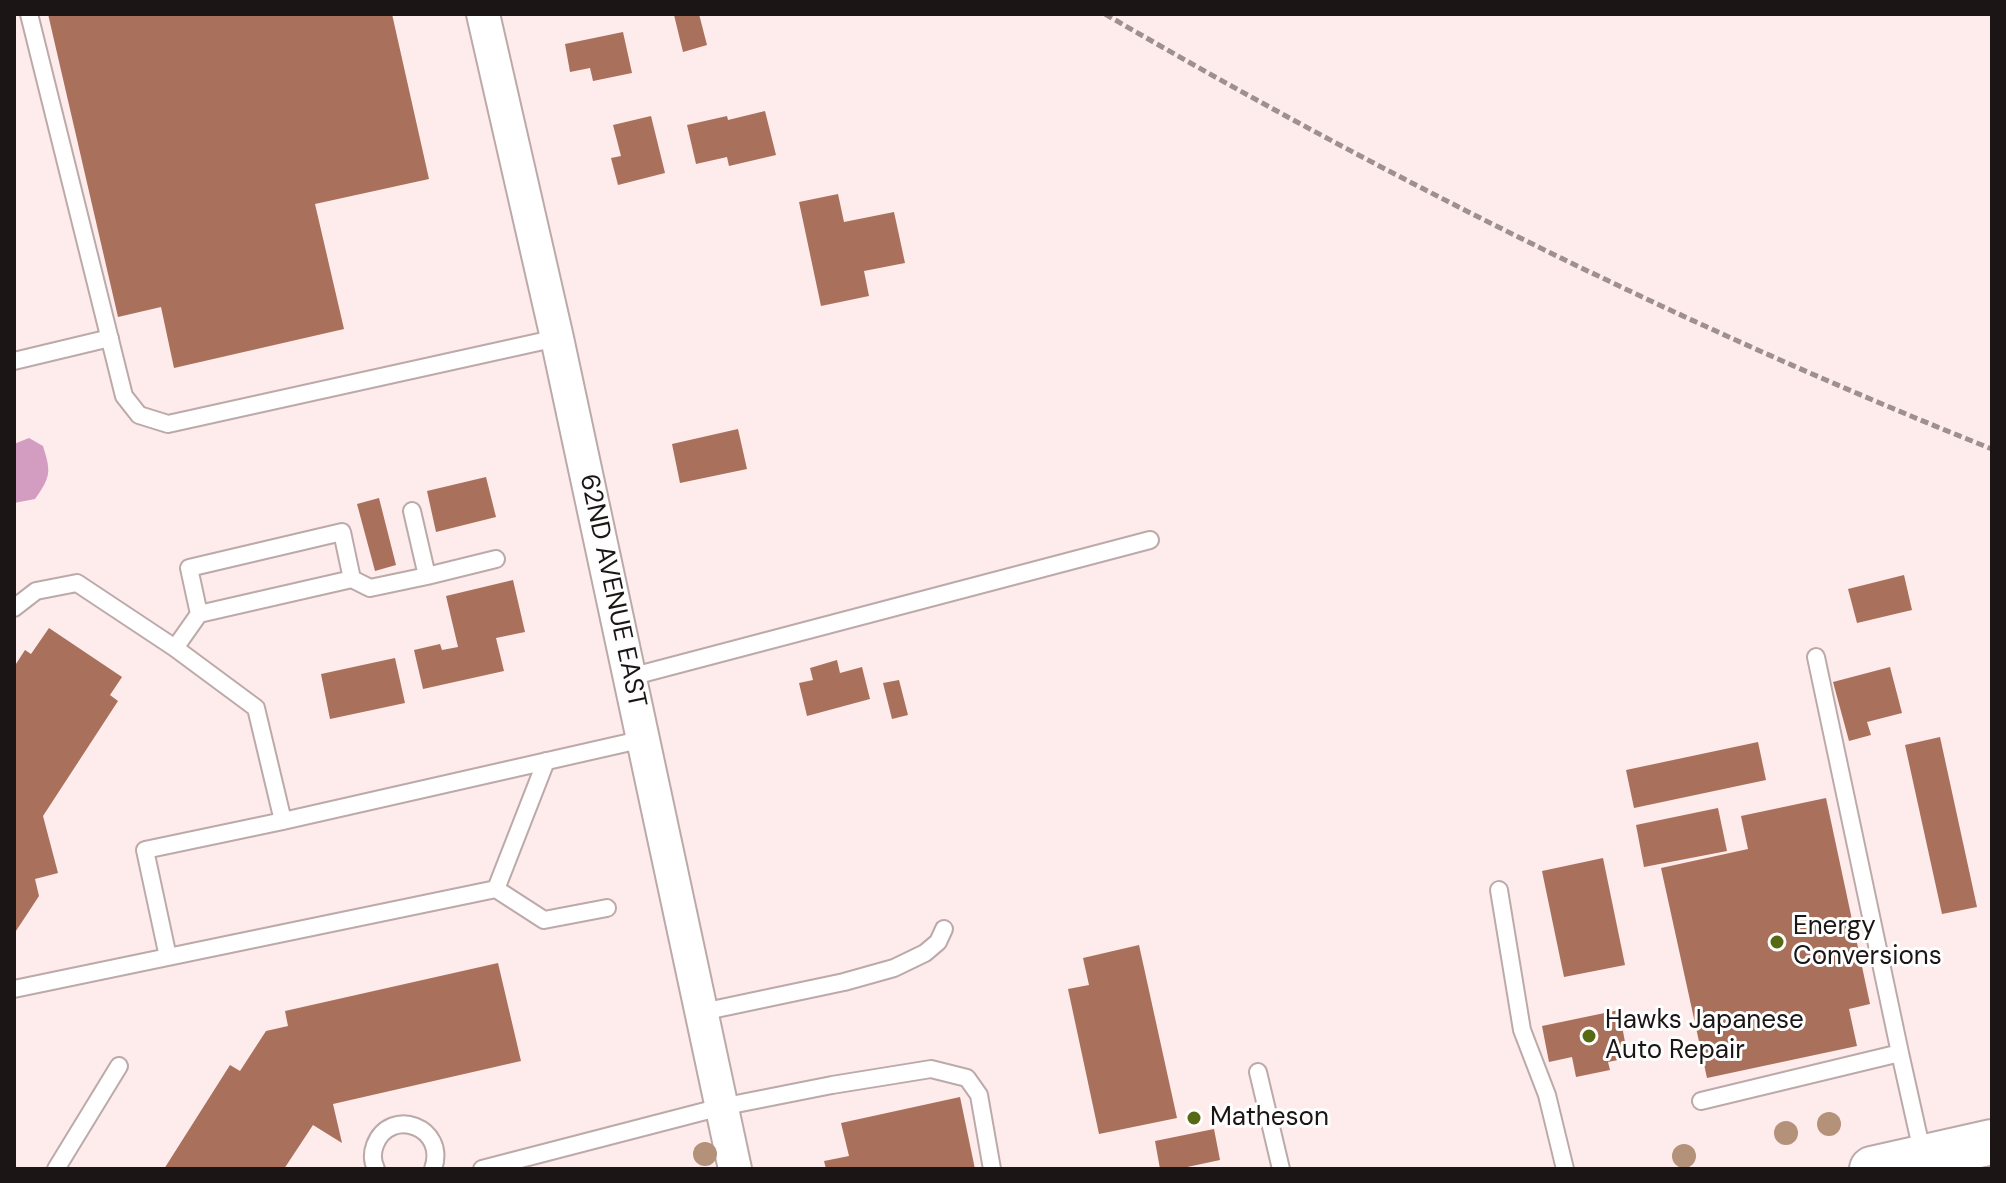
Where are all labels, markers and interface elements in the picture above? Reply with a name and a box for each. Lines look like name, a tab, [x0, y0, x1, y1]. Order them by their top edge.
street label: 62ND AVENUE EAST	[572, 471, 652, 711]
place label: Energy Conversions	[1793, 911, 1942, 972]
marker: Energy Conversions	[1768, 933, 1786, 951]
place label: Hawks Japanese Auto Repair	[1605, 1005, 1804, 1066]
marker: Hawks Japanese Auto Repair	[1580, 1027, 1598, 1045]
place label: Matheson	[1210, 1102, 1329, 1134]
marker: Matheson	[1185, 1109, 1203, 1127]

